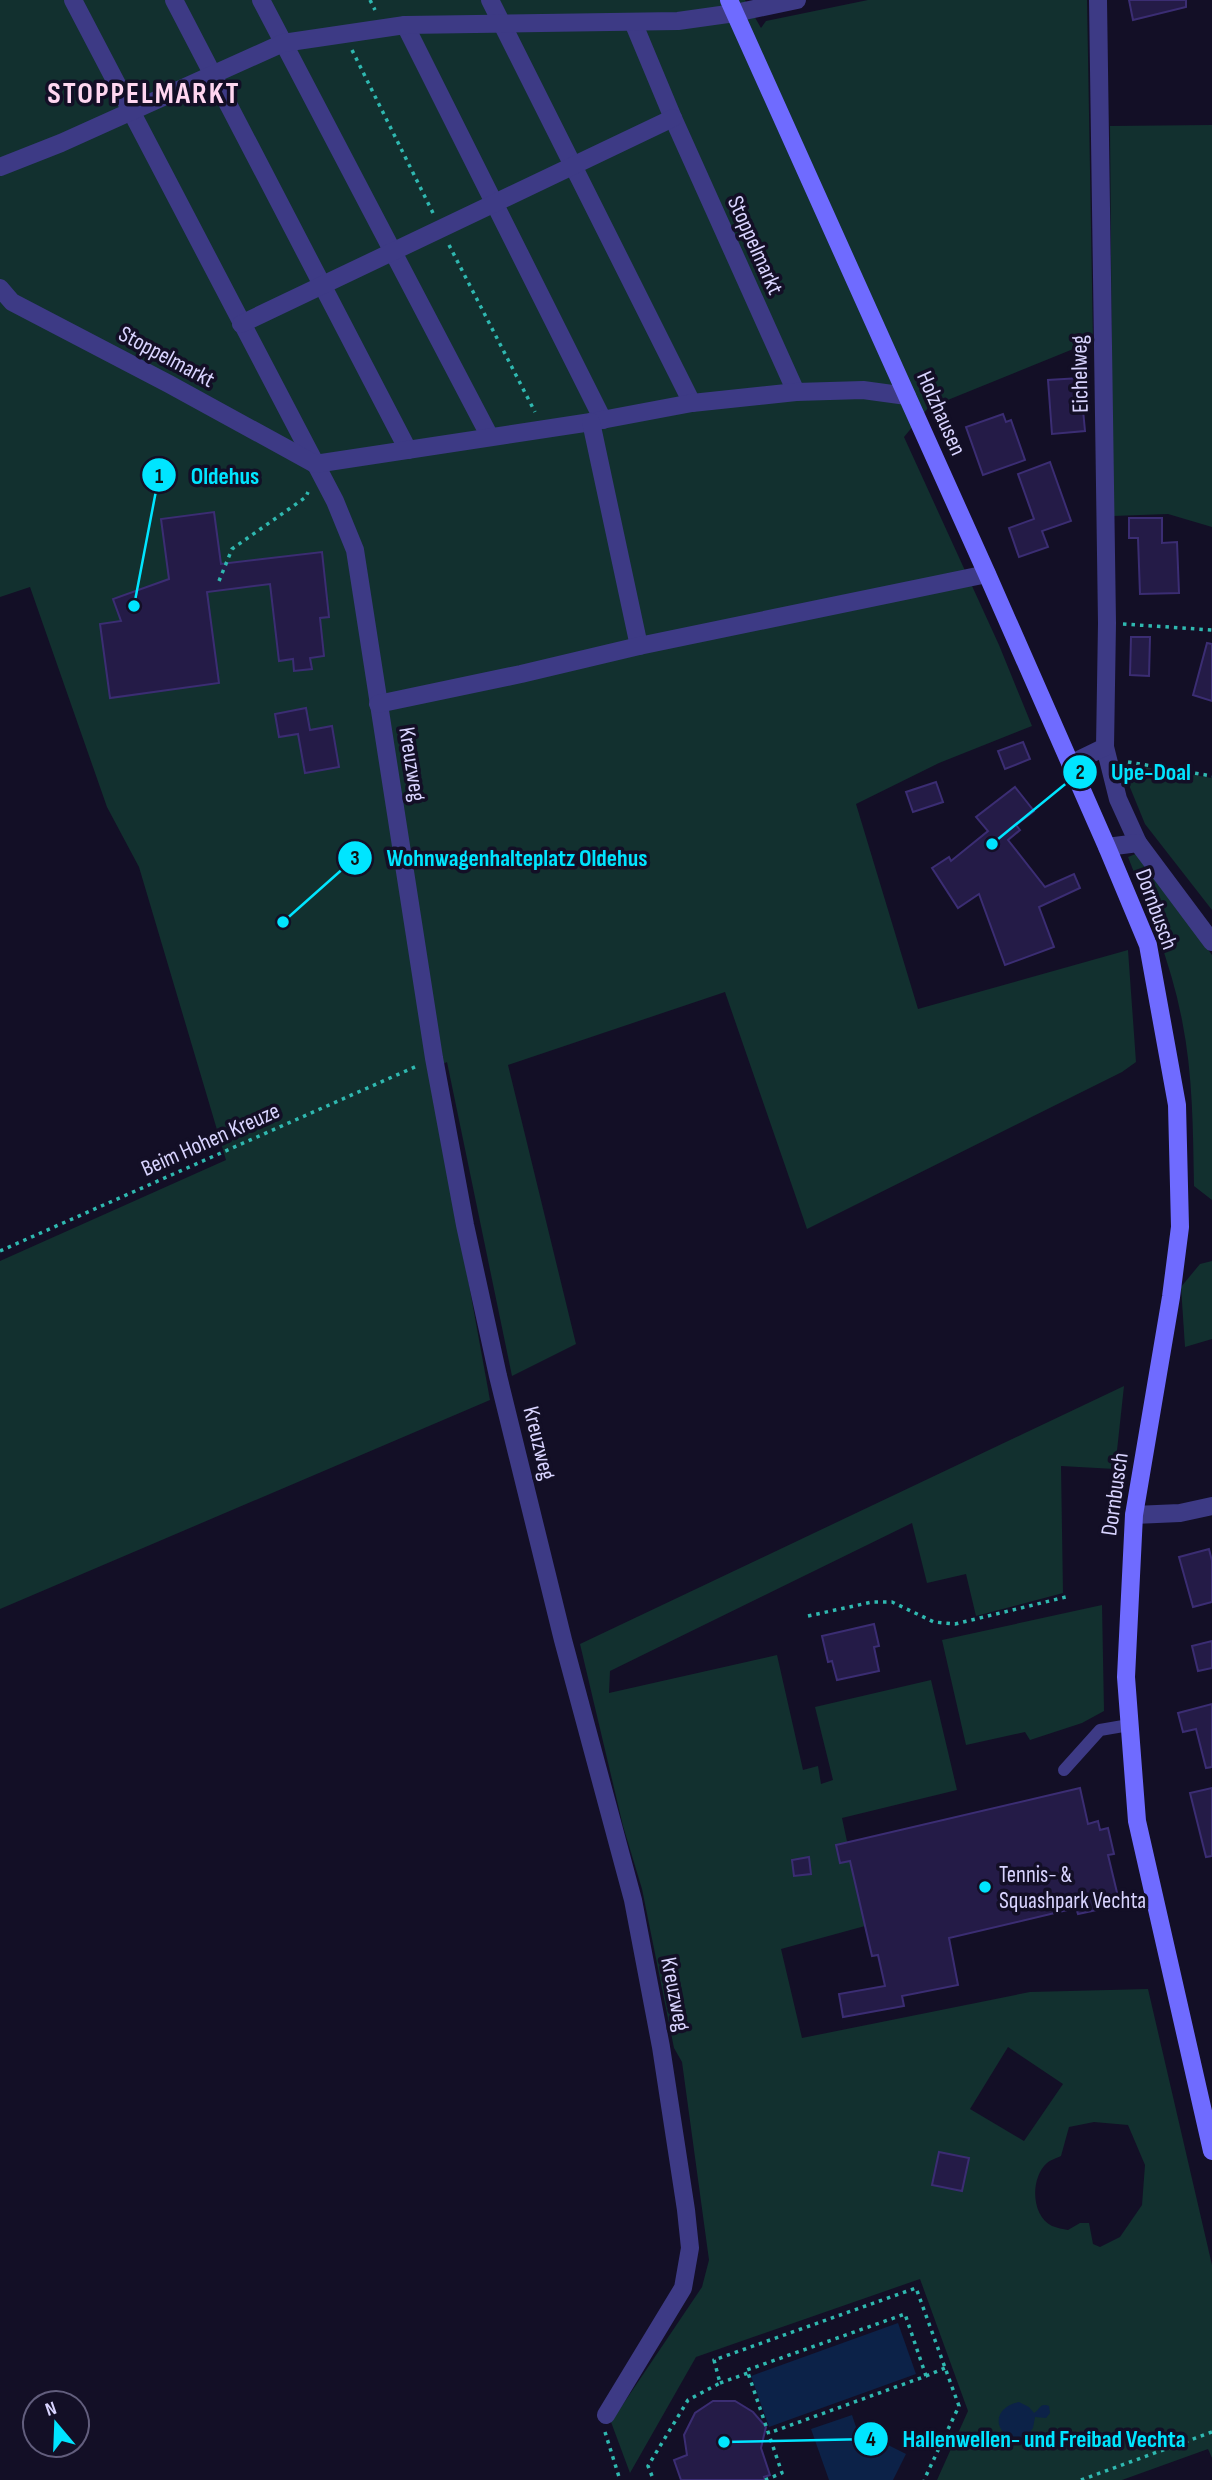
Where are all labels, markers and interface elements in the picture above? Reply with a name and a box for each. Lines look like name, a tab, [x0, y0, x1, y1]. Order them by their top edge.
district label: STOPPELMARKT	[47, 76, 241, 112]
street label: Stoppelmarkt	[721, 192, 789, 299]
street label: Stoppelmarkt	[114, 320, 219, 394]
street label: Eichelweg	[1065, 335, 1095, 413]
street label: Holzhausen	[910, 367, 972, 460]
callout: Oldehus	[142, 453, 273, 498]
text: Oldehus	[191, 462, 259, 491]
text: 1	[155, 464, 163, 489]
street label: Kreuzweg	[392, 725, 432, 803]
callout: Upe-Doal	[1062, 749, 1205, 794]
text: Upe-Doal	[1111, 758, 1191, 787]
text: 2	[1075, 760, 1085, 785]
callout: Wohnwagenhalteplatz Oldehus	[338, 835, 662, 880]
text: Wohnwagenhalteplatz Oldehus	[387, 844, 647, 873]
text: 3	[350, 846, 360, 871]
street label: Dornbusch	[1129, 865, 1184, 953]
street label: Beim Hohen Kreuze	[137, 1097, 284, 1183]
street label: Kreuzweg	[516, 1404, 562, 1483]
street label: Dornbusch	[1095, 1451, 1135, 1538]
place label: Tennis- & Squashpark Vechta	[999, 1861, 1146, 1915]
marker: Tennis- & Squashpark Vechta	[977, 1879, 993, 1895]
street label: Kreuzweg	[654, 1955, 696, 2034]
north arrow	[21, 2389, 91, 2459]
text: N	[42, 2397, 59, 2422]
callout: Hallenwellen- und Freibad Vechta	[854, 2416, 1200, 2461]
text: Hallenwellen- und Freibad Vechta	[902, 2425, 1186, 2454]
text: 4	[866, 2427, 876, 2452]

